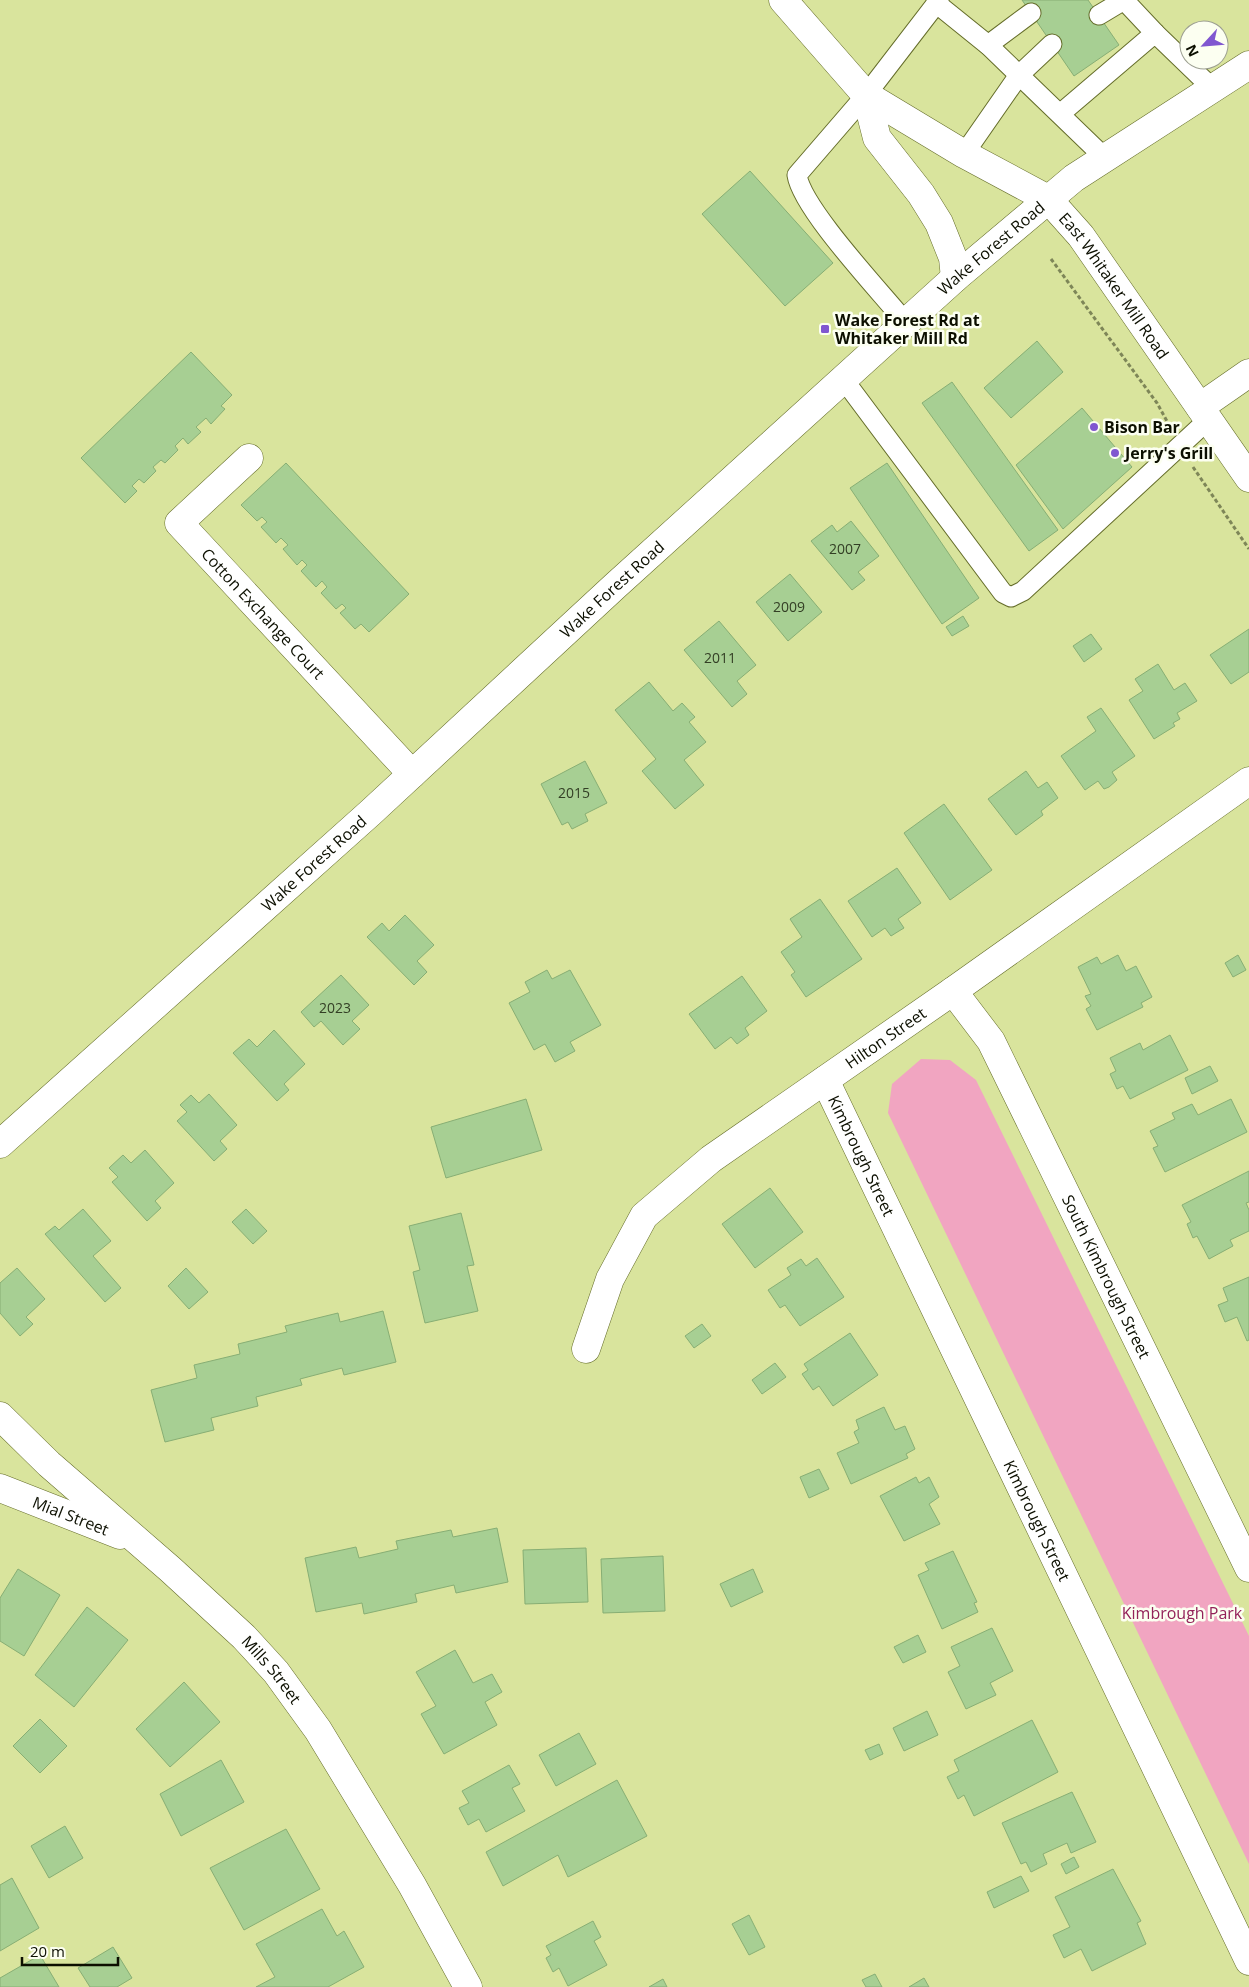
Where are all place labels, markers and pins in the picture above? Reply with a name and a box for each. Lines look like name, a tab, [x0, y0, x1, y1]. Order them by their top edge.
place label: Wake Forest Rd at Whitaker Mill Rd	[835, 309, 980, 349]
marker: Wake Forest Rd at Whitaker Mill Rd	[819, 323, 831, 335]
place label: Bison Bar	[1104, 416, 1180, 438]
marker: Bison Bar	[1088, 421, 1100, 433]
place label: Jerry's Grill	[1123, 442, 1213, 464]
marker: Jerry's Grill	[1109, 447, 1121, 459]

